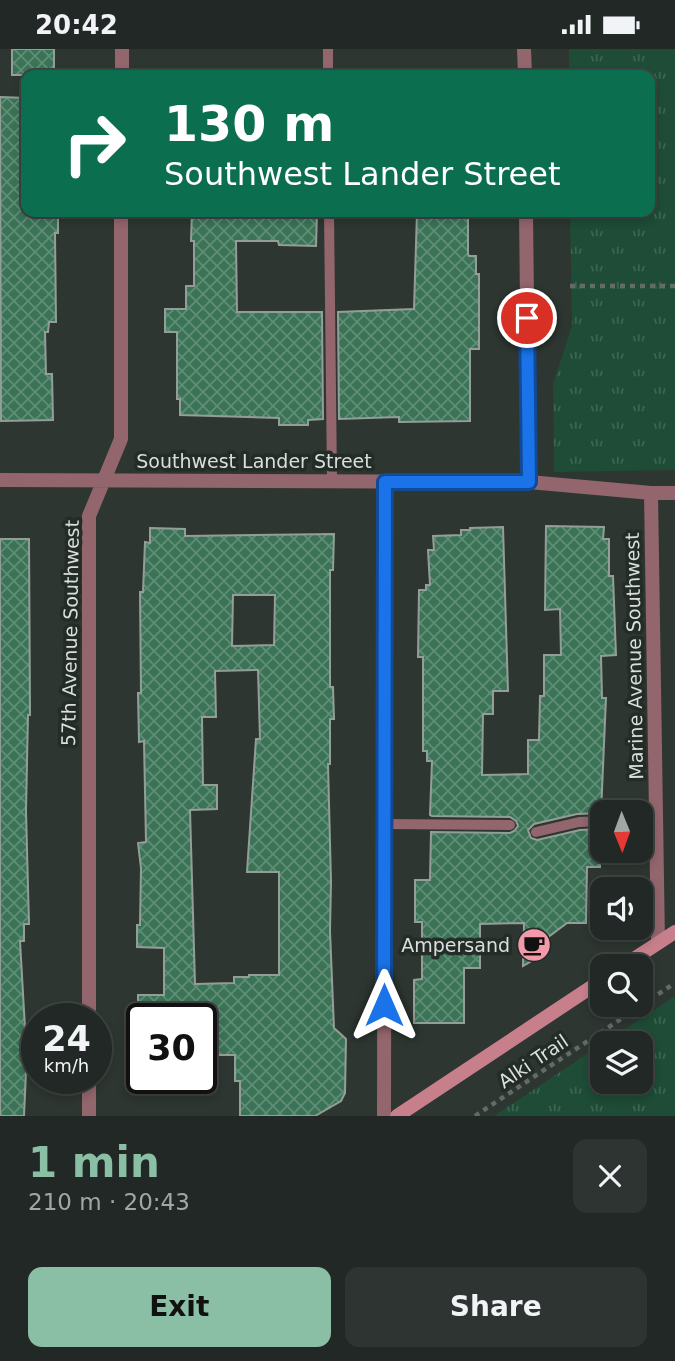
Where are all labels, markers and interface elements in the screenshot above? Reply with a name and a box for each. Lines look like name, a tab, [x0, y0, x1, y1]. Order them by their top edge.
text: 20:42	[35, 10, 118, 40]
text: 130 m	[164, 96, 334, 153]
icon: right	[49, 98, 140, 189]
text: Southwest Lander Street	[164, 155, 561, 193]
pin	[497, 288, 557, 348]
icon: arrive	[508, 299, 546, 337]
street label: Southwest Lander Street	[136, 450, 372, 472]
street label: 57th Avenue Southwest	[57, 520, 83, 746]
street label: Marine Avenue Southwest	[621, 532, 647, 780]
north arrow	[590, 800, 653, 863]
map controls	[590, 800, 653, 1094]
button: sound	[590, 877, 653, 940]
cafe icon: Ampersand	[515, 926, 553, 964]
place label: Ampersand	[401, 934, 510, 956]
button: search	[590, 954, 653, 1017]
position arrow	[347, 968, 421, 1042]
speed limit sign: 30	[126, 1003, 217, 1094]
text: 24	[42, 1019, 91, 1059]
street label: Alki Trail	[494, 1030, 572, 1092]
button: layers	[590, 1031, 653, 1094]
text: km/h	[44, 1055, 89, 1076]
text: 1 min	[28, 1138, 160, 1187]
button: close	[573, 1139, 647, 1213]
text: 210 m · 20:43	[28, 1189, 190, 1215]
button: Exit	[28, 1267, 331, 1347]
button: Share	[345, 1267, 647, 1347]

